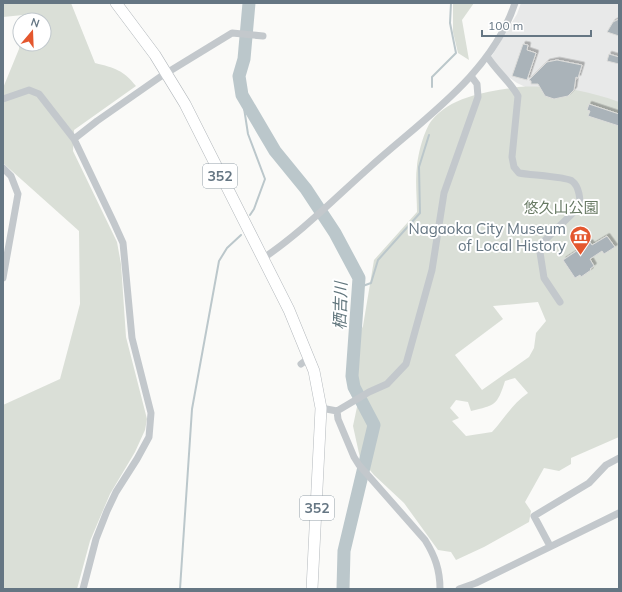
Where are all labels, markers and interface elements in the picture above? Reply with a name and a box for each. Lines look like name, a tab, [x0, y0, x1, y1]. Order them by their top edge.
north arrow	[12, 12, 52, 52]
scale bar	[482, 12, 591, 38]
text: N	[29, 15, 41, 31]
text: 100 m	[488, 18, 523, 33]
road number: 352	[203, 164, 237, 188]
park label: 悠久山公園	[523, 198, 599, 217]
place label: Nagaoka City Museum of Local History	[409, 219, 566, 255]
museum icon: Nagaoka City Museum of Local History	[568, 224, 594, 257]
water label: 栖吉川	[330, 280, 350, 330]
road number: 352	[300, 496, 334, 520]

